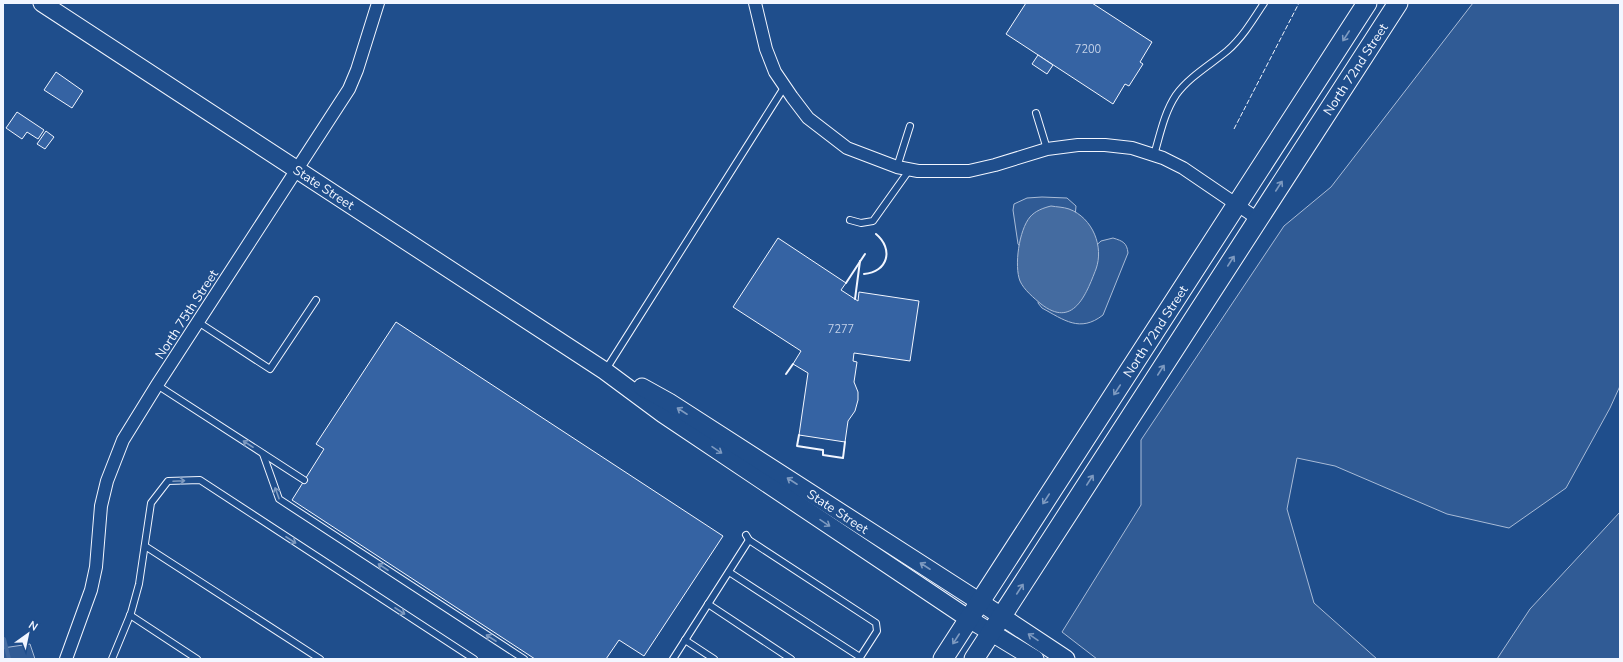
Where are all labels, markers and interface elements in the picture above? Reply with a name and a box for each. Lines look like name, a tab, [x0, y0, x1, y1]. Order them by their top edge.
street label: North 72nd Street	[1319, 20, 1393, 119]
one-way arrow	[1342, 30, 1350, 41]
house number: 7200	[1075, 42, 1102, 57]
street label: State Street	[289, 161, 358, 215]
one-way arrow	[1275, 181, 1283, 192]
one-way arrow	[1227, 256, 1235, 267]
street label: North 75th Street	[151, 266, 223, 363]
street label: North 72nd Street	[1119, 282, 1193, 381]
house number: 7277	[828, 322, 854, 337]
one-way arrow	[1157, 364, 1165, 376]
one-way arrow	[1113, 384, 1121, 395]
one-way arrow	[676, 406, 688, 414]
one-way arrow	[243, 440, 254, 448]
one-way arrow	[711, 446, 722, 454]
one-way arrow	[1086, 475, 1094, 486]
one-way arrow	[172, 477, 185, 484]
one-way arrow	[786, 477, 797, 485]
street label: State Street	[803, 485, 872, 539]
one-way arrow	[273, 487, 280, 500]
one-way arrow	[1042, 493, 1050, 505]
one-way arrow	[819, 519, 831, 527]
one-way arrow	[285, 536, 297, 544]
one-way arrow	[920, 562, 931, 570]
one-way arrow	[377, 563, 388, 571]
one-way arrow	[1016, 584, 1024, 595]
one-way arrow	[394, 607, 406, 615]
north arrow	[8, 614, 48, 654]
text: N	[26, 618, 41, 635]
one-way arrow	[952, 633, 960, 644]
one-way arrow	[1028, 633, 1039, 641]
one-way arrow	[486, 634, 497, 642]

